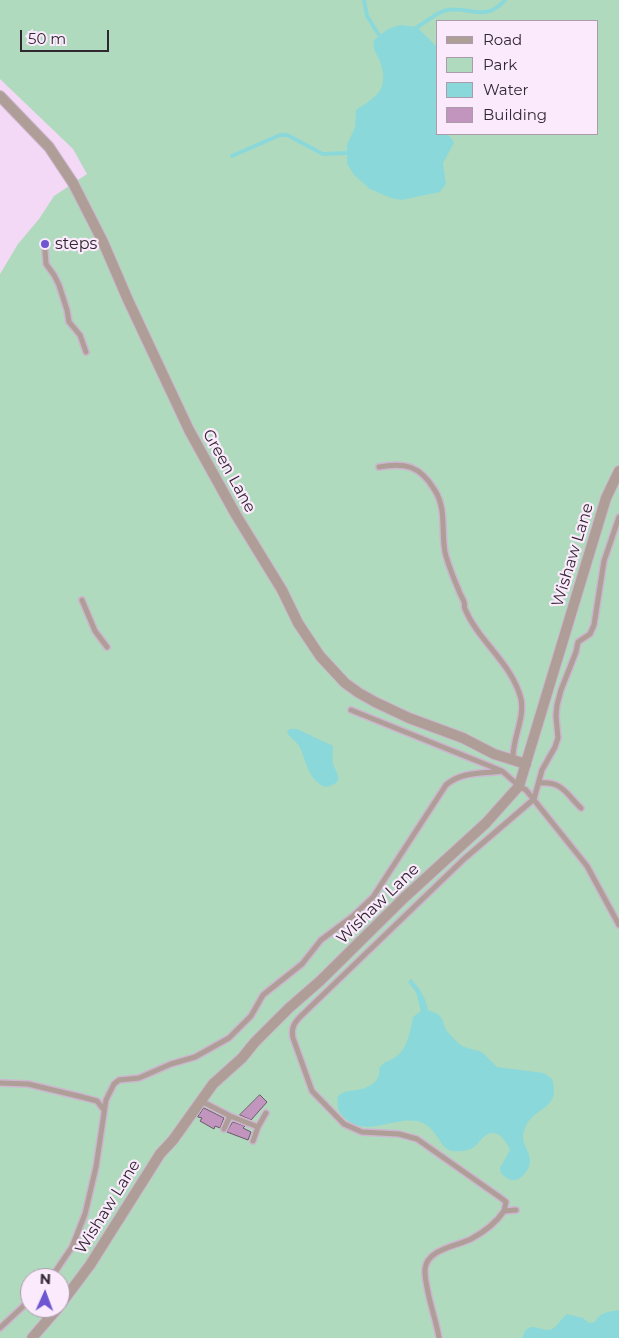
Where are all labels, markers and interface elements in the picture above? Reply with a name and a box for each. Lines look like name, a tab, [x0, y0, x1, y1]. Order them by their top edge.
scale bar	[22, 20, 111, 52]
legend	[436, 20, 599, 135]
text: 50 m	[28, 29, 66, 48]
text: Road	[483, 30, 522, 49]
text: Park	[483, 55, 517, 74]
text: Water	[483, 80, 529, 99]
text: Building	[483, 105, 547, 124]
place label: steps	[55, 234, 97, 254]
marker: steps	[39, 238, 51, 250]
street label: Green Lane	[198, 426, 260, 516]
street label: Wishaw Lane	[548, 501, 598, 609]
street label: Wishaw Lane	[333, 860, 423, 948]
street label: Wishaw Lane	[71, 1156, 145, 1258]
north arrow	[20, 1268, 70, 1318]
text: N	[40, 1270, 51, 1288]

